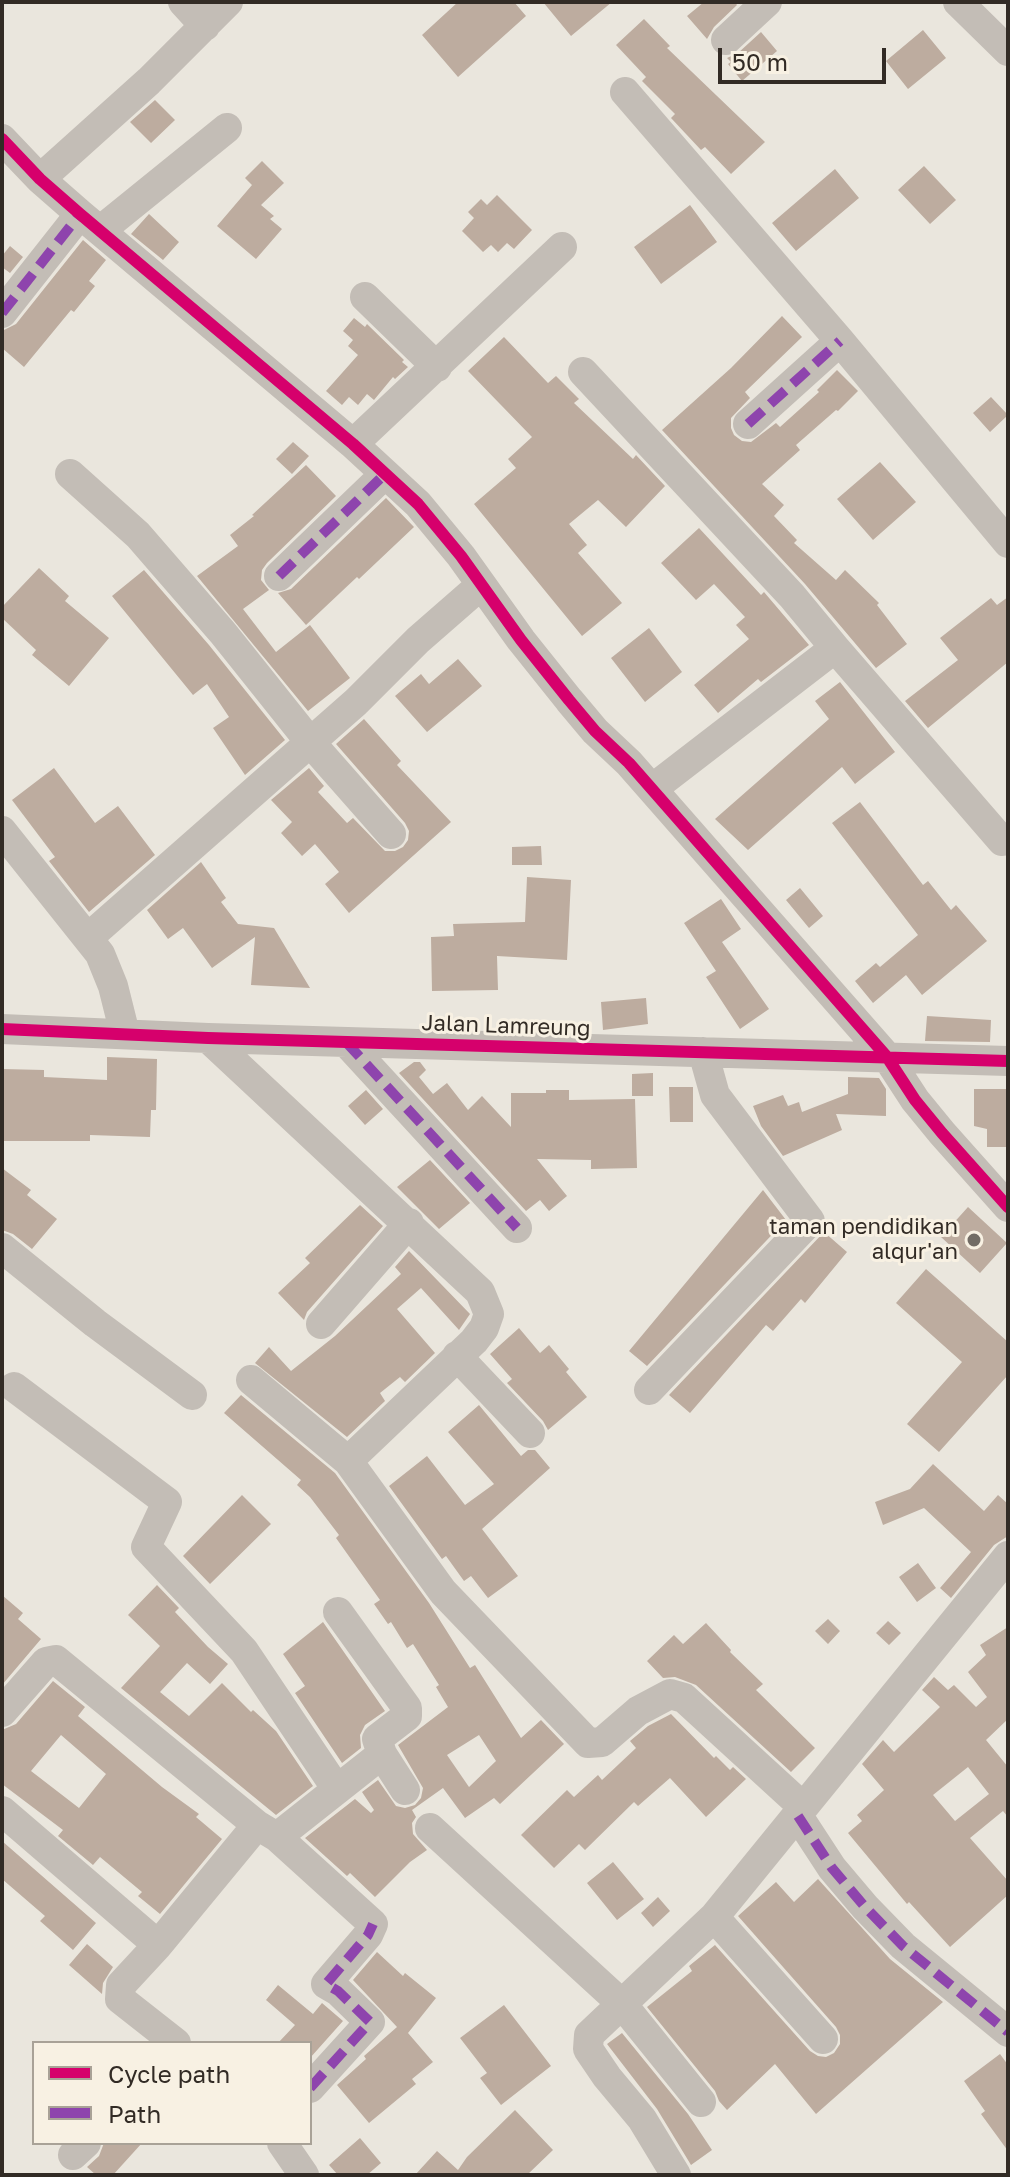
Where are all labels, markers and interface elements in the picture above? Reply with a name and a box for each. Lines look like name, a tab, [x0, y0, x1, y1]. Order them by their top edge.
scale bar	[722, 32, 890, 82]
text: 50 m	[732, 47, 788, 76]
street label: Jalan Lamreung	[421, 1010, 591, 1042]
place label: taman pendidikan alqur'an	[769, 1214, 958, 1266]
marker: taman pendidikan alqur'an	[965, 1231, 983, 1249]
legend	[32, 2041, 312, 2145]
text: Cycle path	[108, 2059, 230, 2088]
text: Path	[108, 2099, 161, 2128]

